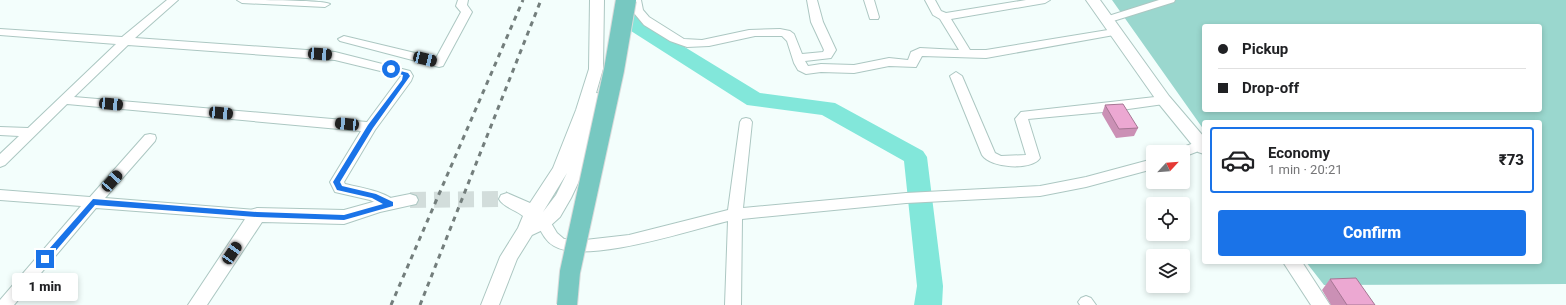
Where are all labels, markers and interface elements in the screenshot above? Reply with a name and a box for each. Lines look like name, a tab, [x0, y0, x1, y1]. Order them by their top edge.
text: Pickup	[1242, 40, 1288, 58]
car	[308, 47, 332, 61]
car	[412, 50, 438, 68]
route start	[382, 60, 400, 78]
text: Drop-off	[1242, 79, 1299, 97]
car	[99, 97, 123, 111]
car	[209, 106, 233, 120]
car	[335, 117, 359, 131]
icon: car	[1220, 142, 1256, 178]
text: Economy	[1268, 144, 1330, 162]
north arrow	[1146, 145, 1190, 189]
map controls	[1146, 145, 1190, 293]
text: ₹73	[1499, 151, 1524, 169]
text: 1 min · 20:21	[1268, 162, 1343, 177]
car	[100, 168, 124, 194]
button: locate	[1146, 197, 1190, 241]
button: Confirm	[1218, 210, 1526, 256]
car	[220, 240, 244, 266]
button: layers	[1146, 249, 1190, 293]
route end	[36, 250, 54, 268]
callout: 1 min	[12, 273, 78, 301]
text: 1 min	[29, 279, 61, 294]

